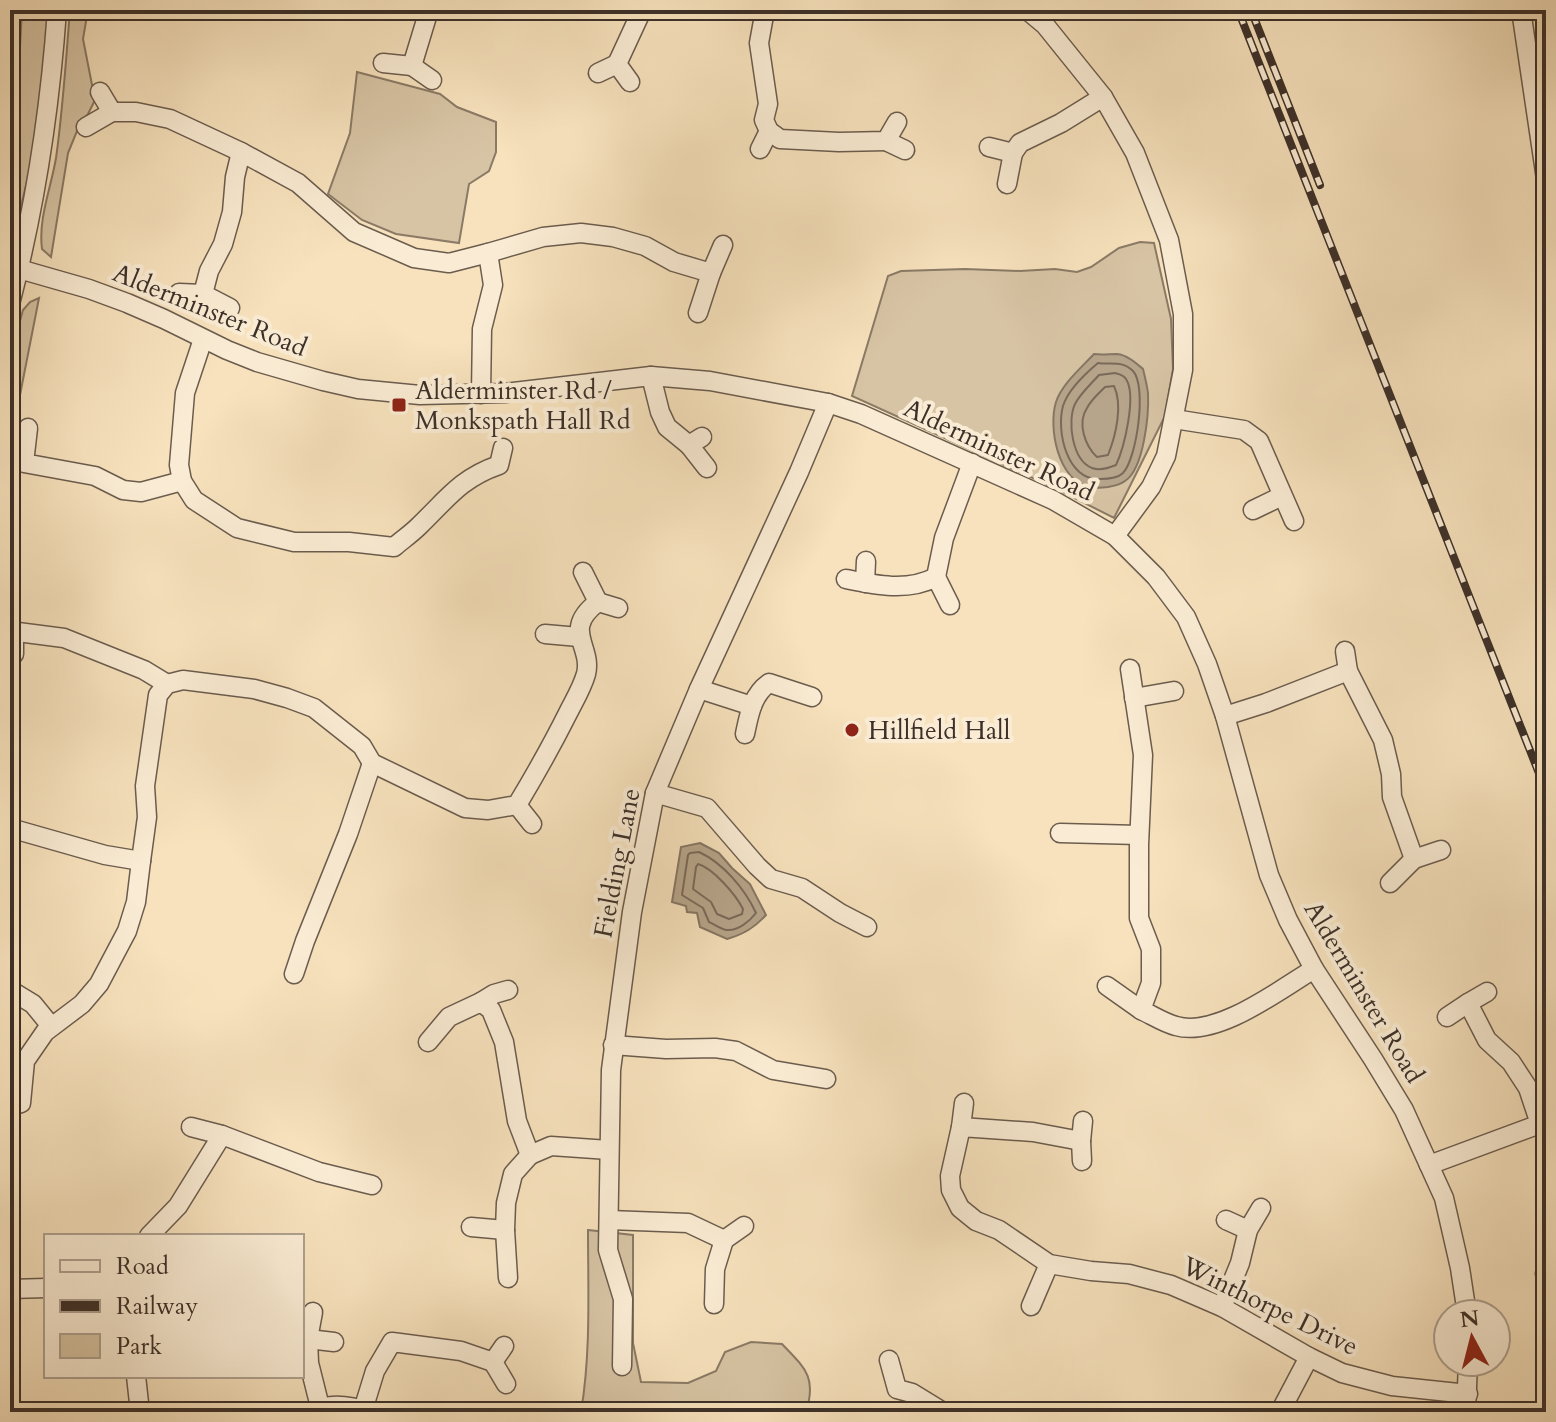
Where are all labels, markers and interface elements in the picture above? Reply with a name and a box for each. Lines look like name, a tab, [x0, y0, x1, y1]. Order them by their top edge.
street label: Alderminster Road	[108, 255, 312, 365]
place label: Alderminster Rd / Monkspath Hall Rd	[415, 373, 631, 438]
street label: Alderminster Road	[898, 390, 1100, 510]
marker: Alderminster Rd / Monkspath Hall Rd	[390, 396, 408, 414]
place label: Hillfield Hall	[868, 713, 1011, 748]
marker: Hillfield Hall	[843, 721, 861, 739]
street label: Fielding Lane	[585, 785, 649, 941]
street label: Alderminster Road	[1296, 894, 1432, 1090]
legend	[44, 1234, 304, 1378]
street label: Winthorpe Drive	[1175, 1248, 1364, 1364]
text: Road	[116, 1250, 169, 1283]
text: Railway	[116, 1290, 198, 1323]
north arrow	[1432, 1298, 1512, 1378]
text: N	[1458, 1303, 1481, 1335]
text: Park	[116, 1330, 162, 1363]

